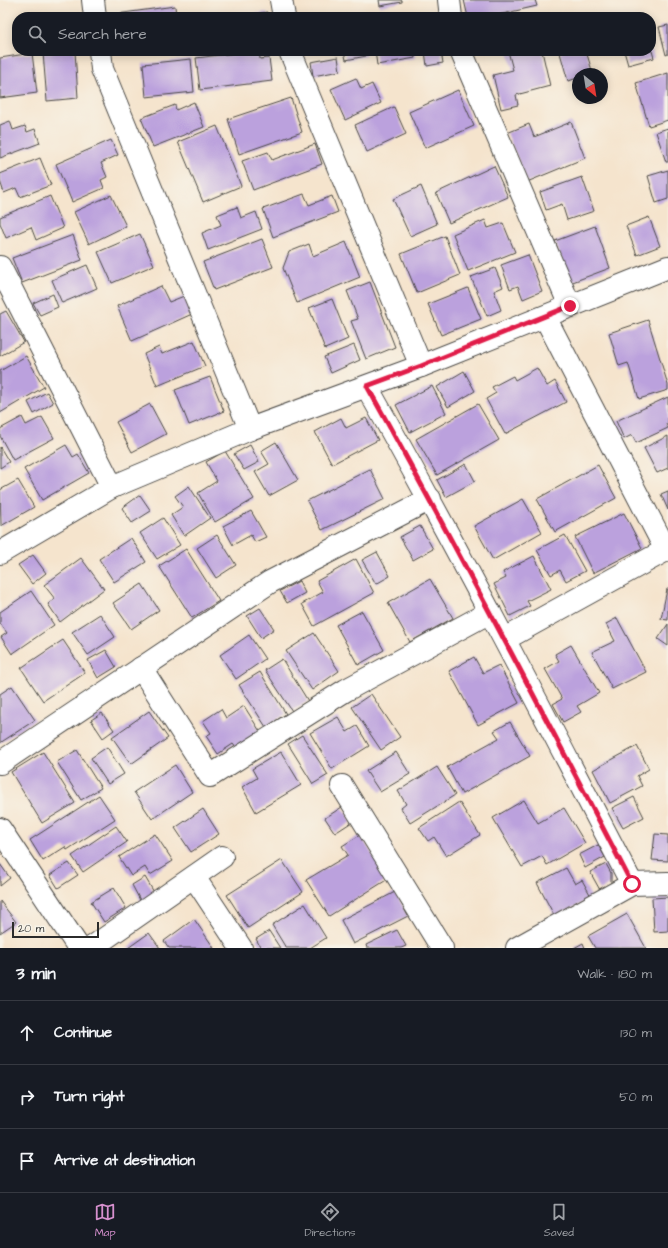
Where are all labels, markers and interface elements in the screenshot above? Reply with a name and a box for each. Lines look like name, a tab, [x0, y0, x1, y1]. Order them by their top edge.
search box	[12, 12, 656, 56]
icon: search	[26, 23, 48, 45]
text: Search here	[58, 24, 147, 45]
north arrow	[572, 68, 608, 104]
route end	[561, 297, 579, 315]
route start	[623, 875, 641, 893]
scale bar	[12, 920, 99, 939]
text: 20 m	[18, 921, 44, 936]
text: 3 min	[16, 962, 56, 986]
text: Walk · 180 m	[577, 965, 652, 983]
icon: ahead	[16, 1022, 38, 1044]
text: Continue	[54, 1022, 112, 1043]
text: 130 m	[620, 1024, 652, 1042]
icon: right	[16, 1086, 38, 1108]
text: Turn right	[54, 1086, 125, 1107]
text: 50 m	[619, 1088, 652, 1106]
icon: arrive	[16, 1150, 38, 1172]
text: Arrive at destination	[54, 1150, 195, 1171]
tab: Map	[94, 1201, 116, 1240]
tab: Directions	[304, 1201, 356, 1240]
tab: Saved	[544, 1201, 574, 1240]

